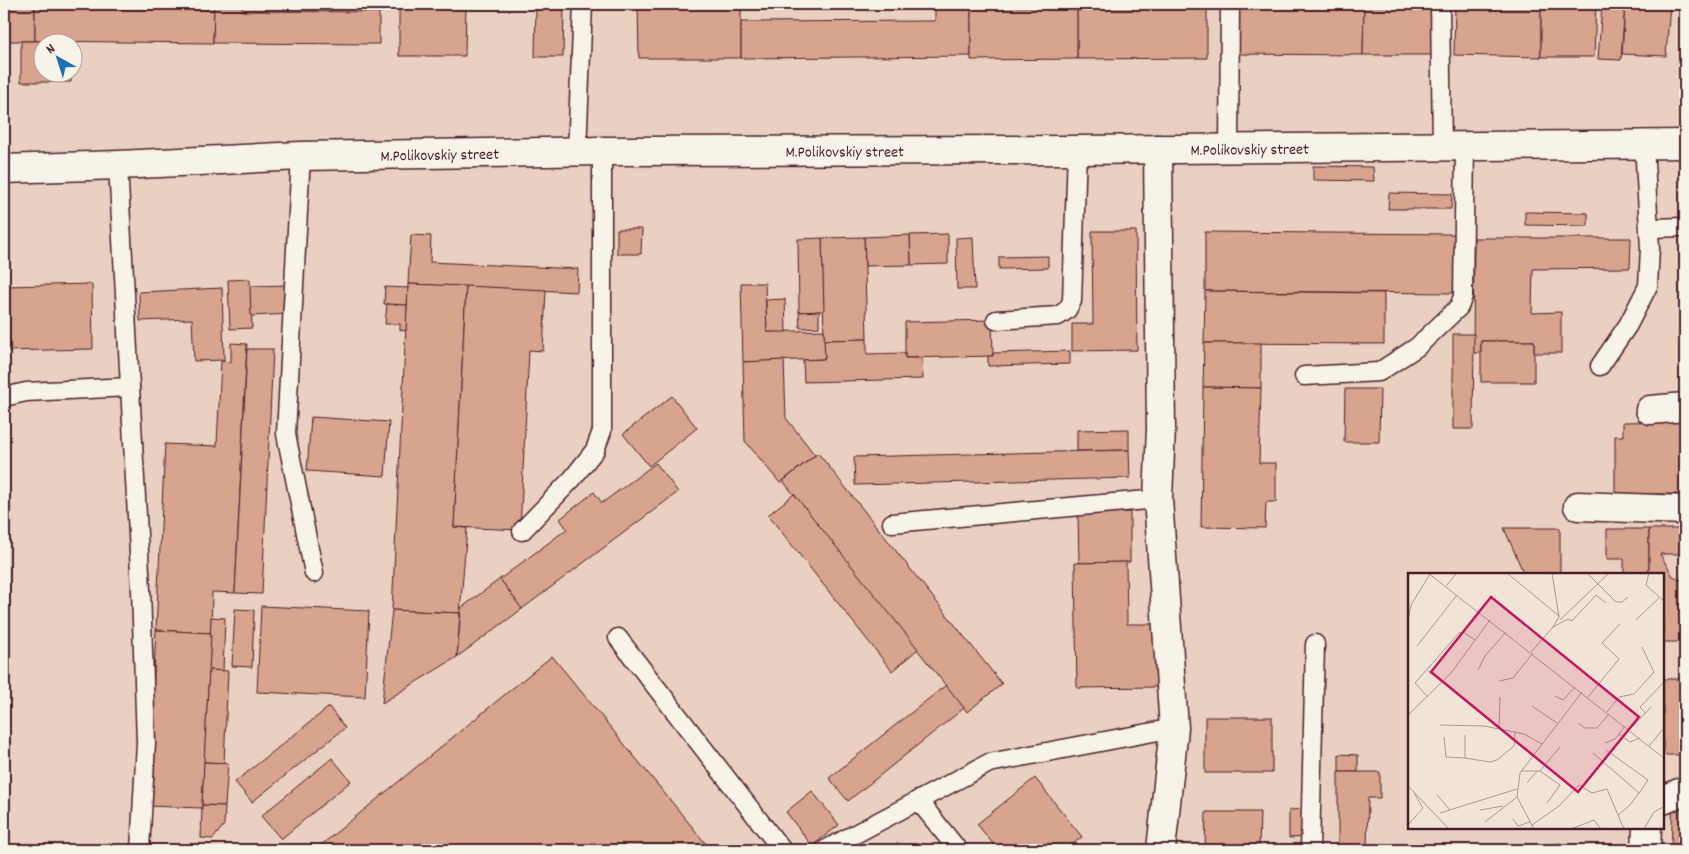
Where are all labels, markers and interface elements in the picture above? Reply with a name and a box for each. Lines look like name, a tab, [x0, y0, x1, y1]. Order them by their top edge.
north arrow	[32, 32, 82, 82]
text: N	[42, 39, 60, 59]
street label: M.Polikovskiy street	[1190, 139, 1309, 163]
street label: M.Polikovskiy street	[785, 141, 904, 165]
street label: M.Polikovskiy street	[380, 144, 499, 169]
inset map	[1408, 573, 1664, 829]

